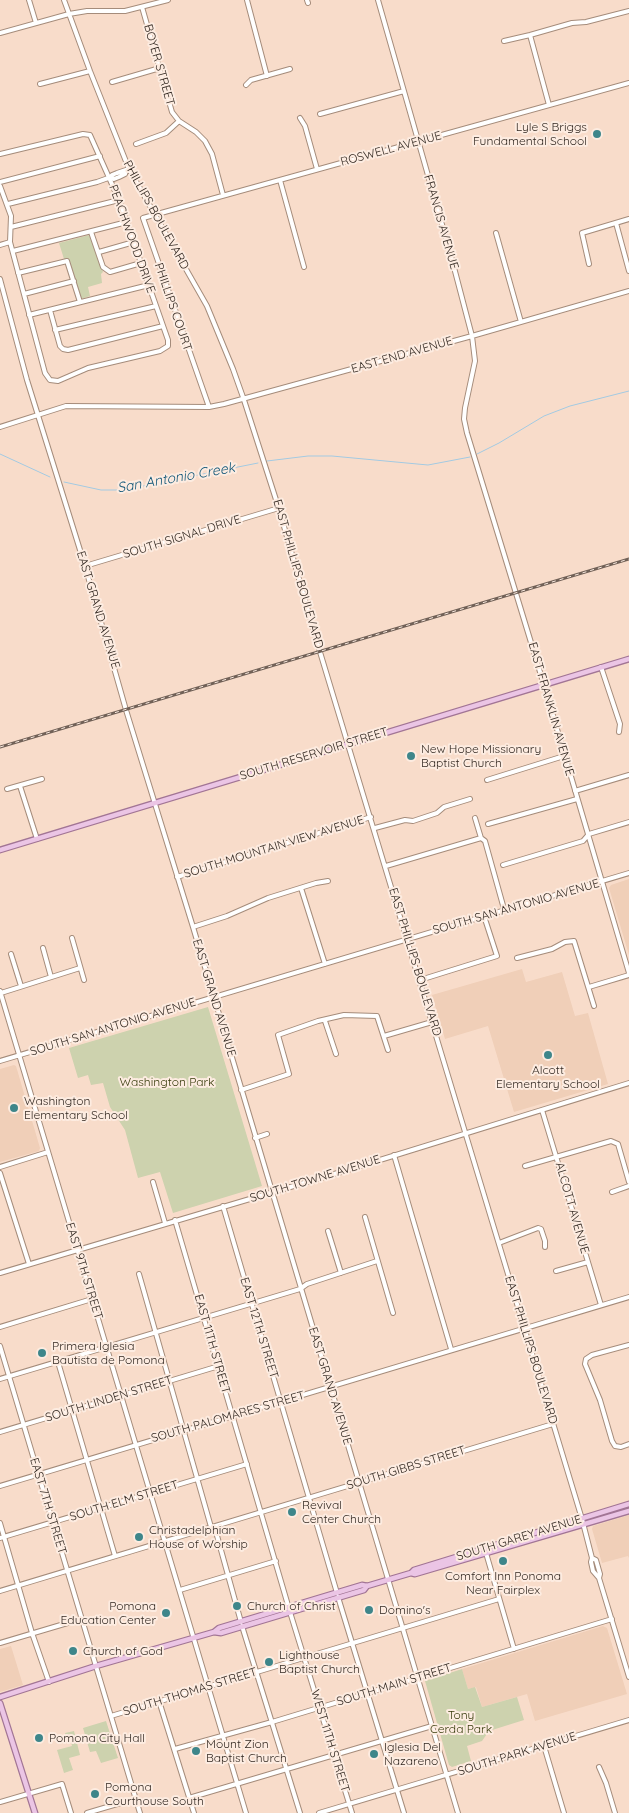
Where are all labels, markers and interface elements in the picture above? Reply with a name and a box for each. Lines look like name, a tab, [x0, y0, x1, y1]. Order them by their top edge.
street label: BOYER STREET	[140, 22, 178, 108]
place label: Lyle S Briggs Fundamental School	[473, 120, 587, 148]
marker: Lyle S Briggs Fundamental School	[591, 128, 603, 140]
street label: ROSWELL AVENUE	[339, 129, 443, 169]
street label: PHILLIPS BOULEVARD	[120, 158, 192, 272]
street label: FRANCIS AVENUE	[421, 173, 461, 271]
street label: PEACHWOOD DRIVE	[106, 183, 158, 295]
street label: PHILLIPS COURT	[151, 261, 195, 353]
street label: EAST END AVENUE	[350, 334, 454, 376]
water label: San Antonio Creek	[116, 459, 236, 497]
street label: EAST PHILLIPS BOULEVARD	[270, 498, 326, 650]
street label: SOUTH SIGNAL DRIVE	[121, 512, 243, 562]
street label: EAST GRAND AVENUE	[73, 549, 123, 671]
street label: EAST FRANKLIN AVENUE	[525, 641, 577, 777]
street label: SOUTH RESERVOIR STREET	[238, 725, 390, 783]
place label: New Hope Missionary Baptist Church	[421, 742, 541, 770]
marker: New Hope Missionary Baptist Church	[405, 750, 417, 762]
street label: SOUTH MOUNTAIN VIEW AVENUE	[182, 813, 366, 881]
street label: SOUTH SAN ANTONIO AVENUE	[431, 876, 601, 938]
street label: EAST PHILLIPS BOULEVARD	[386, 886, 444, 1038]
street label: EAST GRAND AVENUE	[189, 937, 239, 1059]
street label: SOUTH SAN ANTONIO AVENUE	[28, 995, 198, 1059]
marker: Alcott Elementary School	[542, 1049, 554, 1061]
place label: Alcott Elementary School	[496, 1063, 600, 1091]
park label: Washington Park	[119, 1075, 215, 1089]
place label: Washington Elementary School	[24, 1094, 128, 1122]
marker: Washington Elementary School	[8, 1102, 20, 1114]
street label: SOUTH TOWNE AVENUE	[248, 1152, 382, 1206]
street label: ALCOTT AVENUE	[552, 1161, 592, 1255]
street label: EAST 9TH STREET	[62, 1221, 106, 1321]
street label: EAST PHILLIPS BOULEVARD	[502, 1274, 560, 1426]
street label: EAST 12TH STREET	[237, 1276, 281, 1380]
street label: EAST 11TH STREET	[191, 1293, 233, 1395]
street label: EAST GRAND AVENUE	[305, 1325, 355, 1447]
place label: Primera Iglesia Bautista de Pomona	[52, 1339, 165, 1367]
marker: Primera Iglesia Bautista de Pomona	[36, 1347, 48, 1359]
street label: SOUTH LINDEN STREET	[44, 1373, 174, 1425]
street label: SOUTH PALOMARES STREET	[150, 1388, 306, 1446]
street label: SOUTH GIBBS STREET	[345, 1443, 467, 1493]
street label: EAST 7TH STREET	[26, 1456, 70, 1556]
street label: SOUTH ELM STREET	[68, 1478, 180, 1524]
place label: Revival Center Church	[302, 1498, 381, 1526]
marker: Revival Center Church	[286, 1506, 298, 1518]
street label: SOUTH GAREY AVENUE	[455, 1512, 583, 1564]
place label: Christadelphian House of Worship	[149, 1523, 248, 1551]
marker: Christadelphian House of Worship	[133, 1531, 145, 1543]
marker: Comfort Inn Ponoma Near Fairplex	[497, 1555, 509, 1567]
place label: Comfort Inn Ponoma Near Fairplex	[445, 1569, 561, 1597]
place label: Pomona Education Center	[60, 1599, 156, 1627]
place label: Church of Christ	[247, 1599, 336, 1613]
marker: Church of Christ	[231, 1600, 243, 1612]
place label: Domino's	[379, 1603, 431, 1617]
marker: Domino's	[363, 1604, 375, 1616]
marker: Pomona Education Center	[160, 1607, 172, 1619]
place label: Church of God	[83, 1644, 163, 1658]
marker: Church of God	[67, 1645, 79, 1657]
place label: Lighthouse Baptist Church	[279, 1648, 360, 1676]
marker: Lighthouse Baptist Church	[263, 1656, 275, 1668]
street label: SOUTH MAIN STREET	[335, 1661, 453, 1709]
street label: SOUTH THOMAS STREET	[121, 1665, 259, 1719]
street label: WEST 11TH STREET	[308, 1688, 352, 1794]
park label: Tony Cerda Park	[430, 1708, 492, 1736]
street label: SOUTH PARK AVENUE	[456, 1729, 578, 1779]
place label: Pomona City Hall	[49, 1731, 145, 1745]
marker: Pomona City Hall	[33, 1732, 45, 1744]
place label: Mount Zion Baptist Church	[206, 1737, 287, 1765]
place label: Iglesia Del Nazareno	[384, 1740, 441, 1768]
marker: Mount Zion Baptist Church	[190, 1745, 202, 1757]
marker: Iglesia Del Nazareno	[368, 1748, 380, 1760]
place label: Pomona Courthouse South	[105, 1780, 204, 1808]
marker: Pomona Courthouse South	[89, 1788, 101, 1800]

